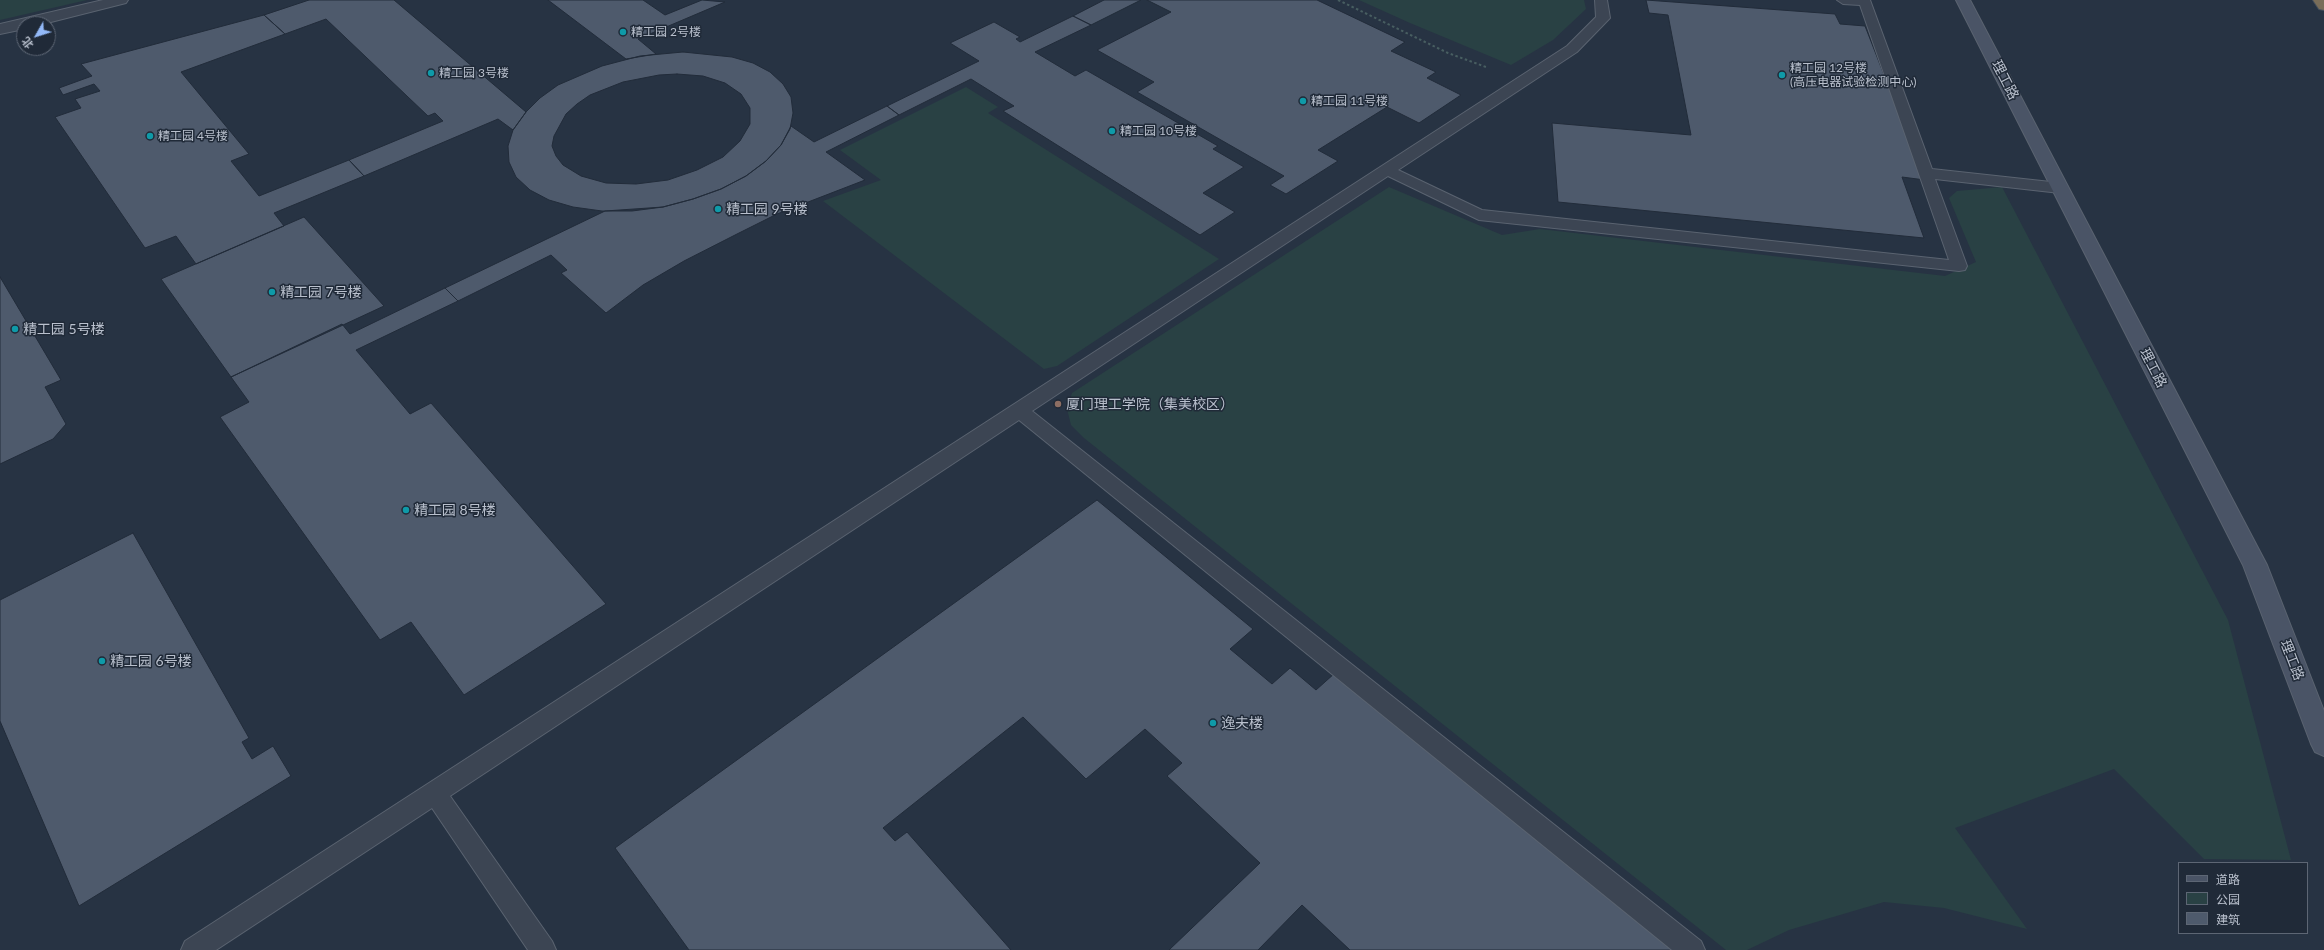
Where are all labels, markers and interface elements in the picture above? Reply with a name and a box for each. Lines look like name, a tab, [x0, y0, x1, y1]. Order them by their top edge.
north arrow	[16, 16, 56, 56]
place label: 精工园 2号楼	[631, 25, 701, 39]
marker: 精工园 2号楼	[618, 27, 628, 37]
text: 北	[19, 35, 36, 52]
street label: 理工路	[1988, 57, 2022, 103]
place label: 精工园 12号楼 (高压电器试验检测中心)	[1790, 61, 1916, 89]
place label: 精工园 3号楼	[439, 66, 509, 80]
marker: 精工园 3号楼	[426, 68, 436, 78]
marker: 精工园 12号楼 (高压电器试验检测中心)	[1777, 70, 1787, 80]
place label: 精工园 11号楼	[1311, 94, 1388, 108]
marker: 精工园 11号楼	[1298, 96, 1308, 106]
place label: 精工园 10号楼	[1120, 124, 1197, 138]
marker: 精工园 10号楼	[1107, 126, 1117, 136]
place label: 精工园 4号楼	[158, 129, 228, 143]
marker: 精工园 4号楼	[145, 131, 155, 141]
place label: 精工园 9号楼	[726, 201, 808, 217]
marker: 精工园 9号楼	[713, 204, 723, 214]
place label: 精工园 7号楼	[280, 284, 362, 300]
marker: 精工园 7号楼	[267, 287, 277, 297]
place label: 精工园 5号楼	[23, 321, 105, 337]
marker: 精工园 5号楼	[10, 324, 20, 334]
street label: 理工路	[2136, 345, 2170, 391]
place label: 厦门理工学院（集美校区）	[1066, 396, 1234, 412]
marker: 厦门理工学院（集美校区）	[1053, 399, 1063, 409]
place label: 精工园 8号楼	[414, 502, 496, 518]
marker: 精工园 8号楼	[401, 505, 411, 515]
street label: 理工路	[2277, 637, 2307, 683]
place label: 精工园 6号楼	[110, 653, 192, 669]
marker: 精工园 6号楼	[97, 656, 107, 666]
place label: 逸夫楼	[1221, 715, 1263, 731]
marker: 逸夫楼	[1208, 718, 1218, 728]
legend	[2178, 862, 2308, 934]
text: 道路	[2216, 872, 2240, 887]
text: 公园	[2216, 892, 2240, 907]
text: 建筑	[2216, 912, 2240, 927]

